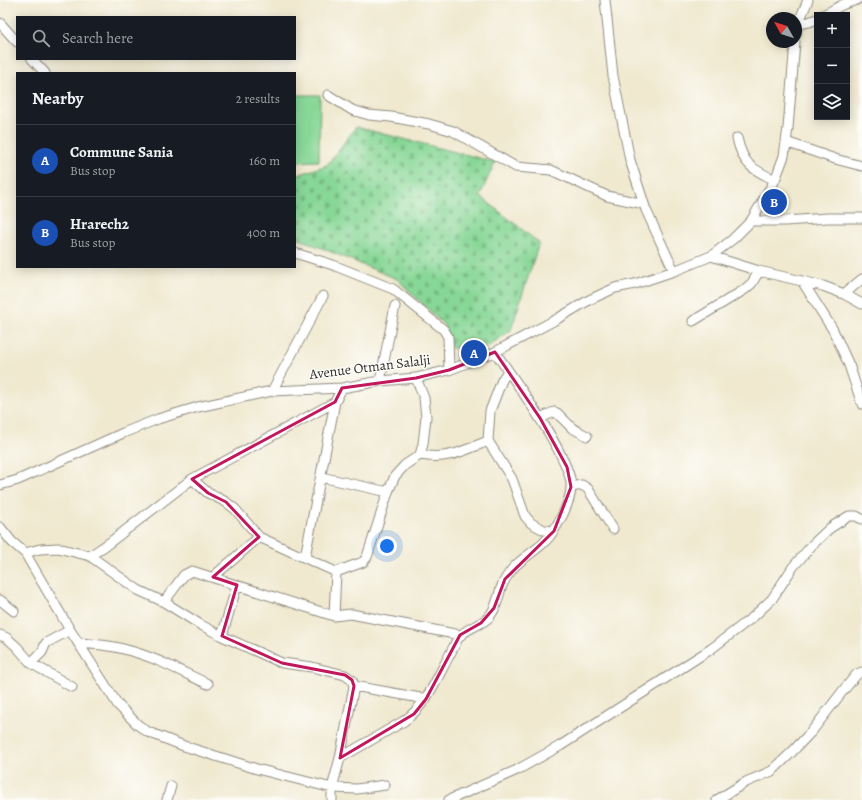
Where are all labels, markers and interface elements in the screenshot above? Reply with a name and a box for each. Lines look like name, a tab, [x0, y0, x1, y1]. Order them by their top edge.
north arrow	[766, 12, 802, 48]
map controls	[814, 12, 850, 120]
button: +	[814, 12, 850, 48]
search box	[16, 16, 296, 60]
icon: search	[30, 27, 52, 49]
text: Search here	[62, 28, 133, 48]
button: −	[814, 48, 850, 84]
button: layers	[814, 84, 850, 120]
text: Nearby	[32, 87, 83, 110]
text: 2 results	[236, 90, 280, 107]
text: Commune Sania	[70, 142, 173, 162]
text: A	[41, 152, 49, 169]
text: 160 m	[249, 152, 280, 169]
text: Bus stop	[70, 162, 115, 179]
pin: B	[761, 187, 787, 217]
text: Hrarech2	[70, 214, 129, 234]
text: B	[41, 224, 49, 241]
text: 400 m	[247, 224, 280, 241]
text: Bus stop	[70, 234, 115, 251]
pin: A	[461, 338, 487, 368]
street label: Avenue Otman Salalji	[307, 350, 432, 384]
your location	[377, 536, 397, 556]

